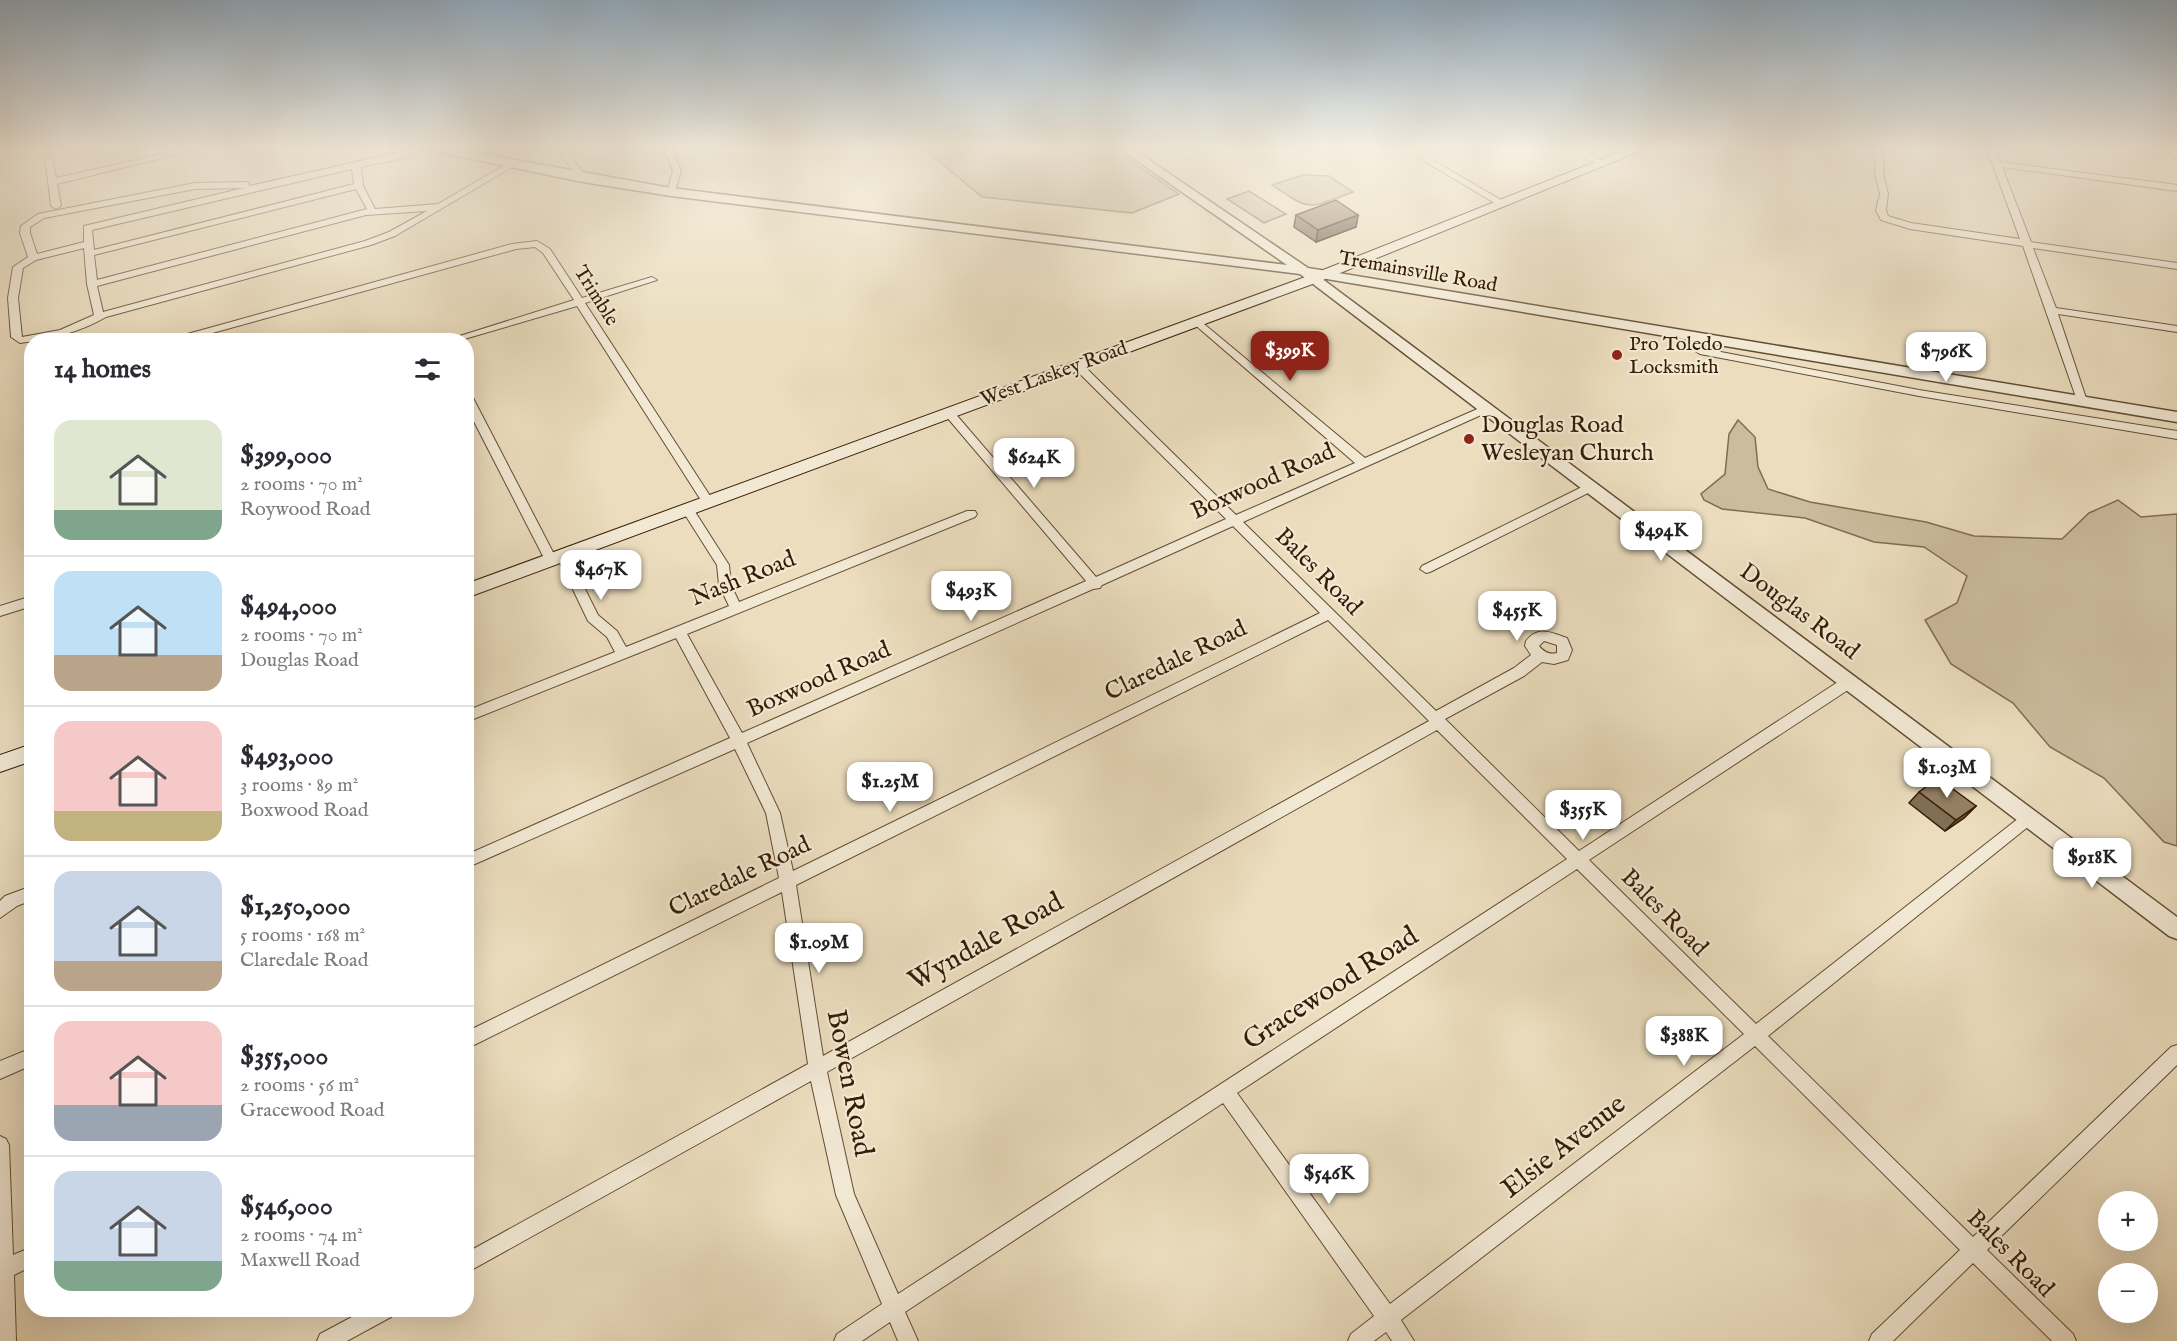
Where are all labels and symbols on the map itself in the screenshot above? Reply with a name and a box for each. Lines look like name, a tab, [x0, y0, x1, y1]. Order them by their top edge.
street label: Tremainsville Road	[1337, 246, 1500, 298]
street label: Trimble	[568, 261, 624, 331]
pin: $399K	[1248, 331, 1332, 382]
place label: Pro Toledo Locksmith	[1629, 332, 1723, 380]
pin: $796K	[1904, 332, 1988, 383]
street label: West Laskey Road	[977, 336, 1131, 412]
marker: Pro Toledo Locksmith	[1610, 348, 1624, 362]
place label: Douglas Road Wesleyan Church	[1481, 410, 1654, 469]
marker: Douglas Road Wesleyan Church	[1462, 432, 1476, 446]
street label: Boxwood Road	[1186, 436, 1340, 527]
pin: $624K	[992, 438, 1076, 489]
pin: $494K	[1619, 511, 1703, 562]
street label: Bales Road	[1268, 522, 1369, 623]
street label: Nash Road	[686, 544, 801, 614]
pin: $467K	[559, 550, 643, 601]
street label: Douglas Road	[1733, 557, 1865, 667]
pin: $493K	[929, 571, 1013, 622]
pin: $455K	[1475, 591, 1559, 642]
street label: Claredale Road	[1100, 613, 1252, 709]
street label: Boxwood Road	[742, 634, 896, 725]
pin: $1.03M	[1898, 748, 1996, 799]
pin: $1.25M	[841, 762, 939, 813]
pin: $355K	[1541, 790, 1625, 841]
street label: Claredale Road	[664, 829, 816, 925]
pin: $918K	[2050, 838, 2134, 889]
street label: Bales Road	[1614, 863, 1715, 964]
street label: Wyndale Road	[902, 885, 1070, 999]
street label: Gracewood Road	[1237, 919, 1425, 1059]
pin: $1.09M	[770, 923, 868, 974]
street label: Bowen Road	[818, 1007, 880, 1159]
pin: $388K	[1642, 1016, 1726, 1067]
street label: Elsie Avenue	[1495, 1087, 1634, 1207]
pin: $546K	[1287, 1154, 1371, 1205]
street label: Bales Road	[1960, 1204, 2061, 1305]

